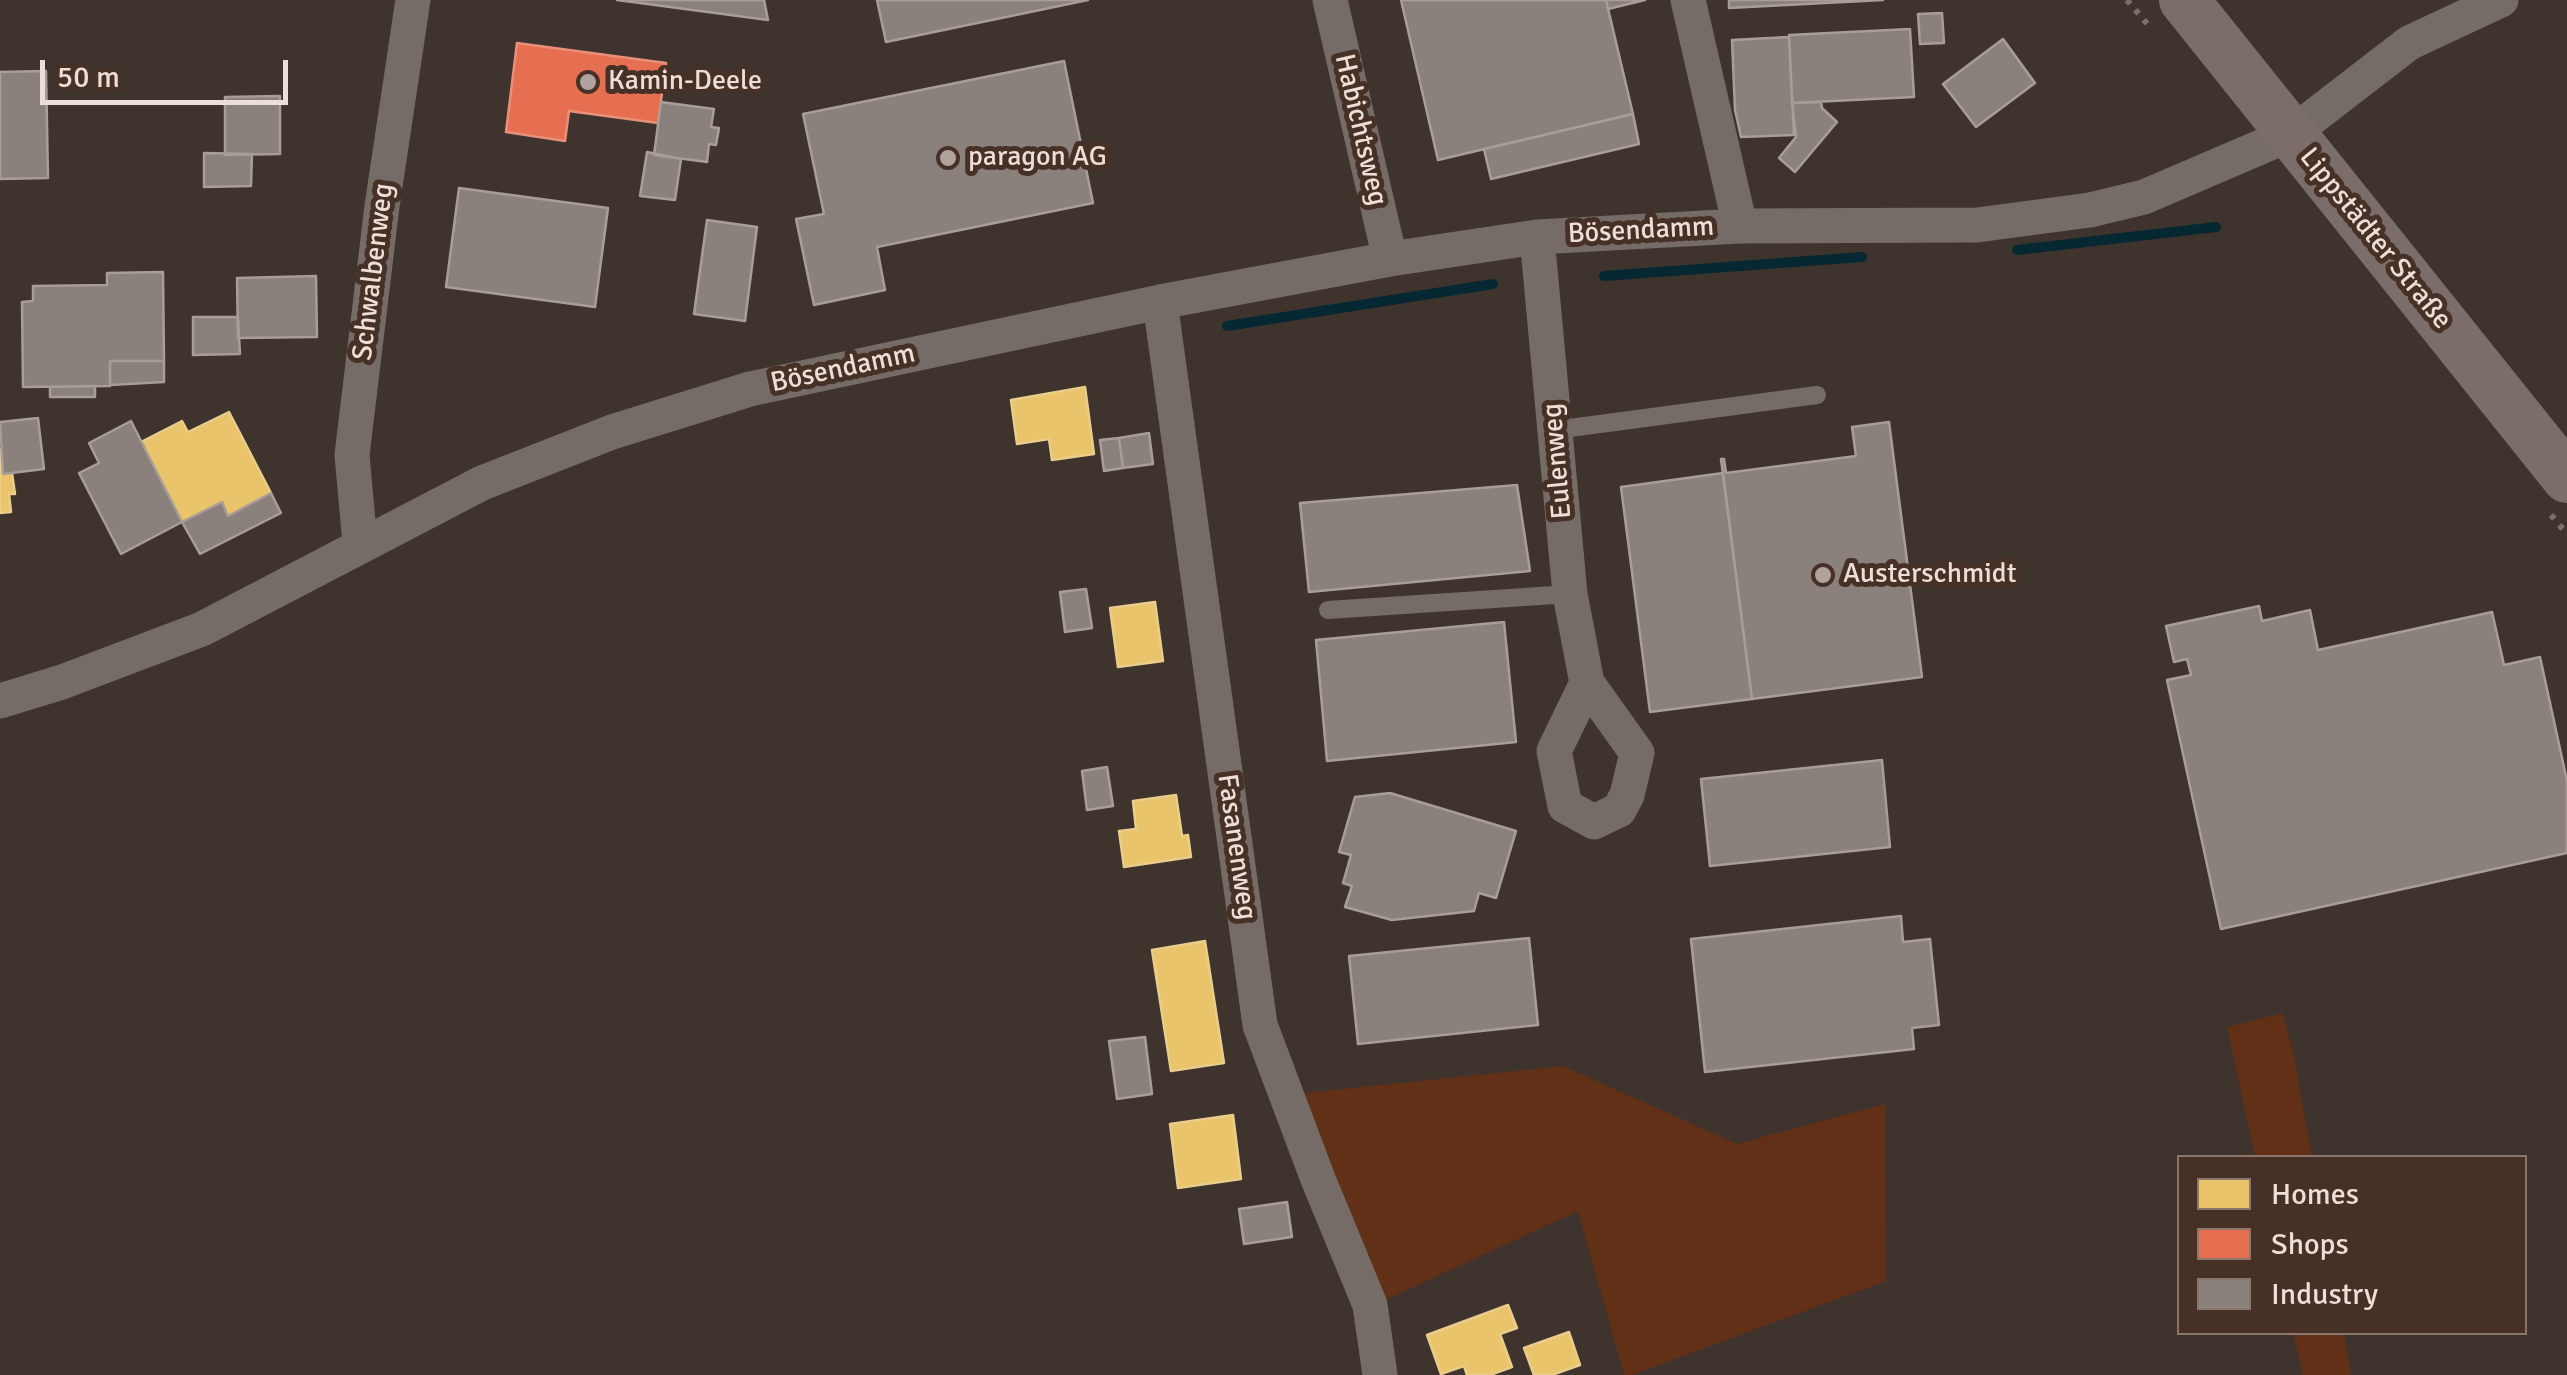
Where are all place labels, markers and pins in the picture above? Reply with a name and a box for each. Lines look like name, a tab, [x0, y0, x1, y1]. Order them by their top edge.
place label: Kamin-Deele	[608, 65, 762, 99]
marker: Kamin-Deele	[577, 71, 599, 93]
place label: paragon AG	[968, 141, 1107, 175]
marker: paragon AG	[937, 147, 959, 169]
place label: Austerschmidt	[1843, 558, 2016, 592]
marker: Austerschmidt	[1812, 564, 1834, 586]

